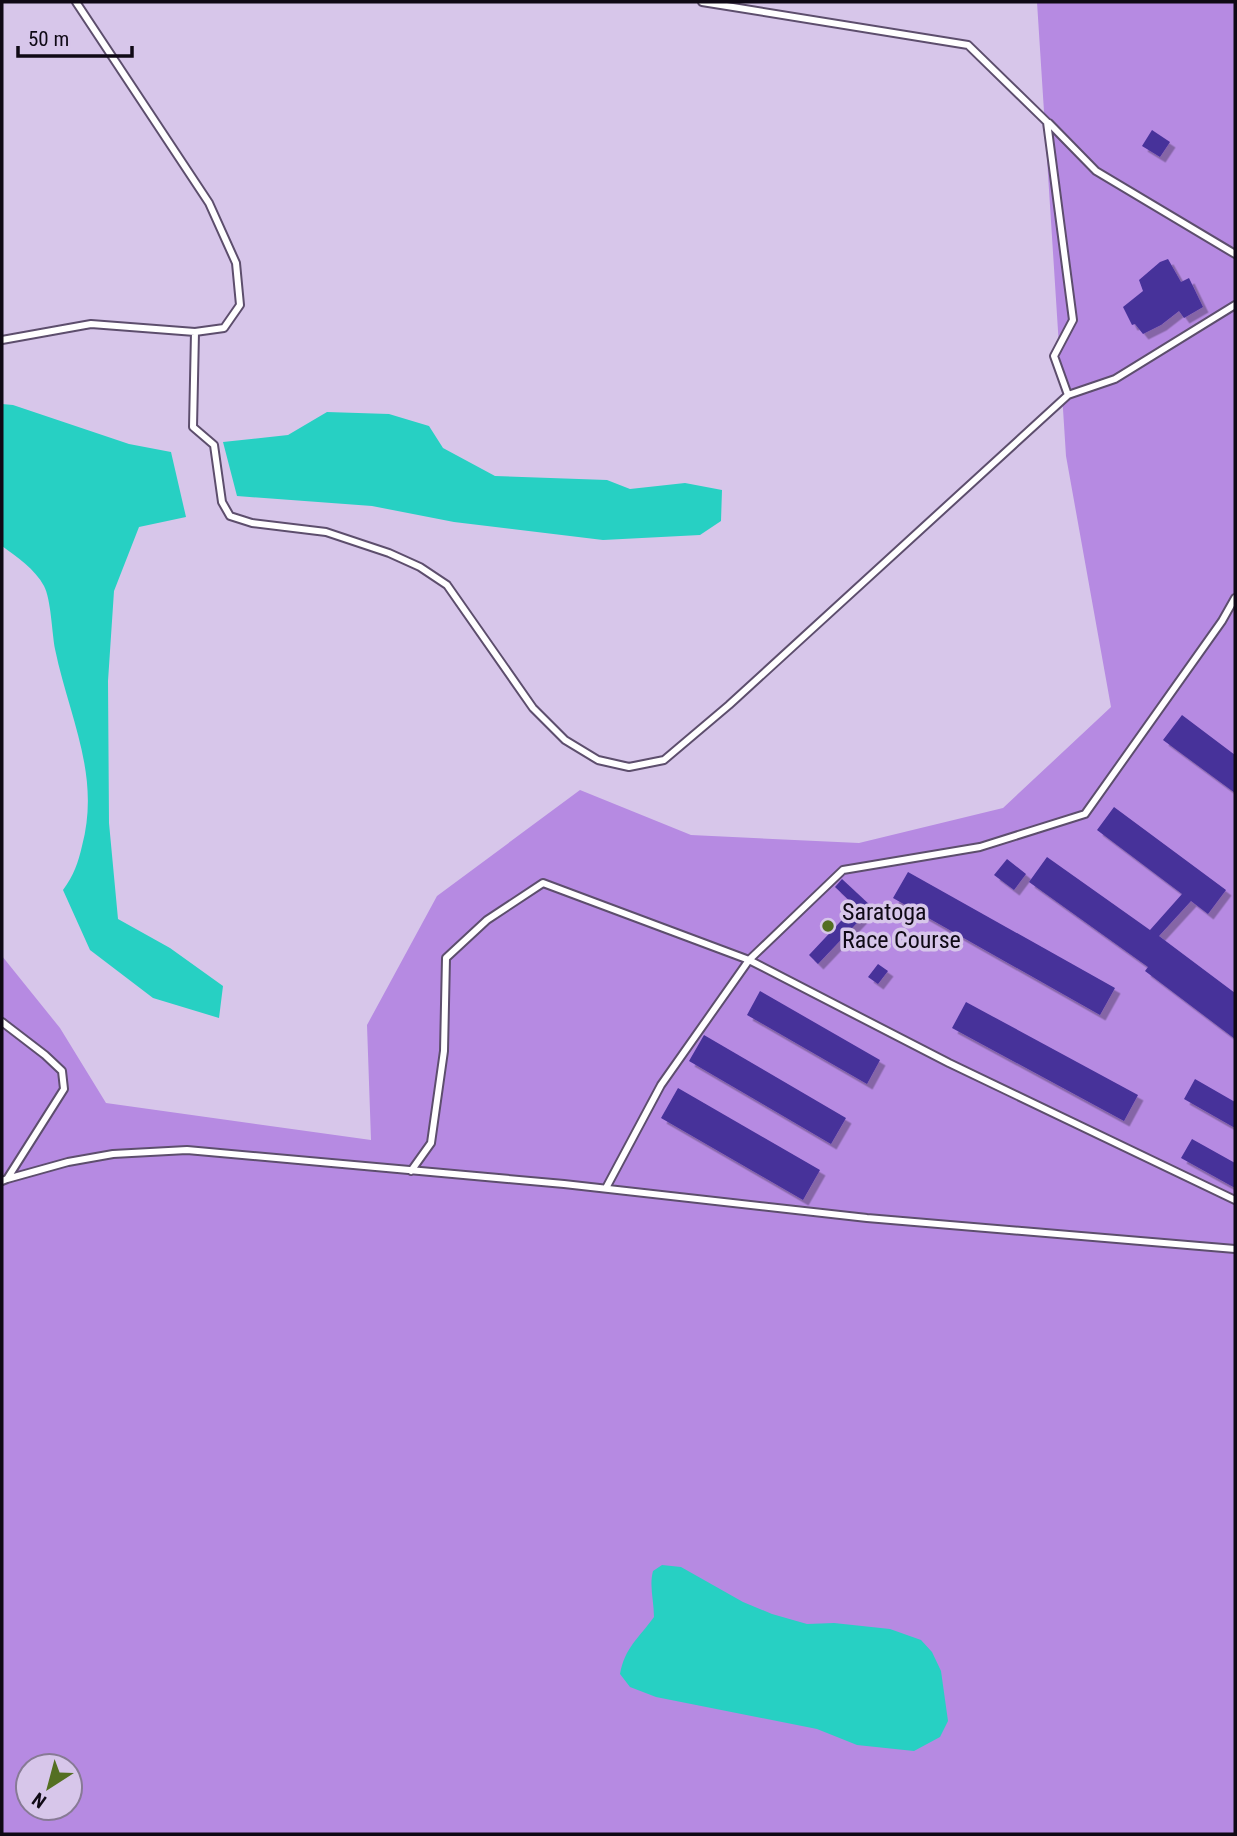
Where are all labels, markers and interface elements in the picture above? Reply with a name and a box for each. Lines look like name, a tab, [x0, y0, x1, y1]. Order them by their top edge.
scale bar	[18, 14, 131, 58]
text: 50 m	[28, 27, 69, 51]
place label: Saratoga Race Course	[842, 898, 961, 954]
marker: Saratoga Race Course	[820, 918, 836, 934]
north arrow	[14, 1752, 84, 1822]
text: N	[28, 1788, 51, 1813]

